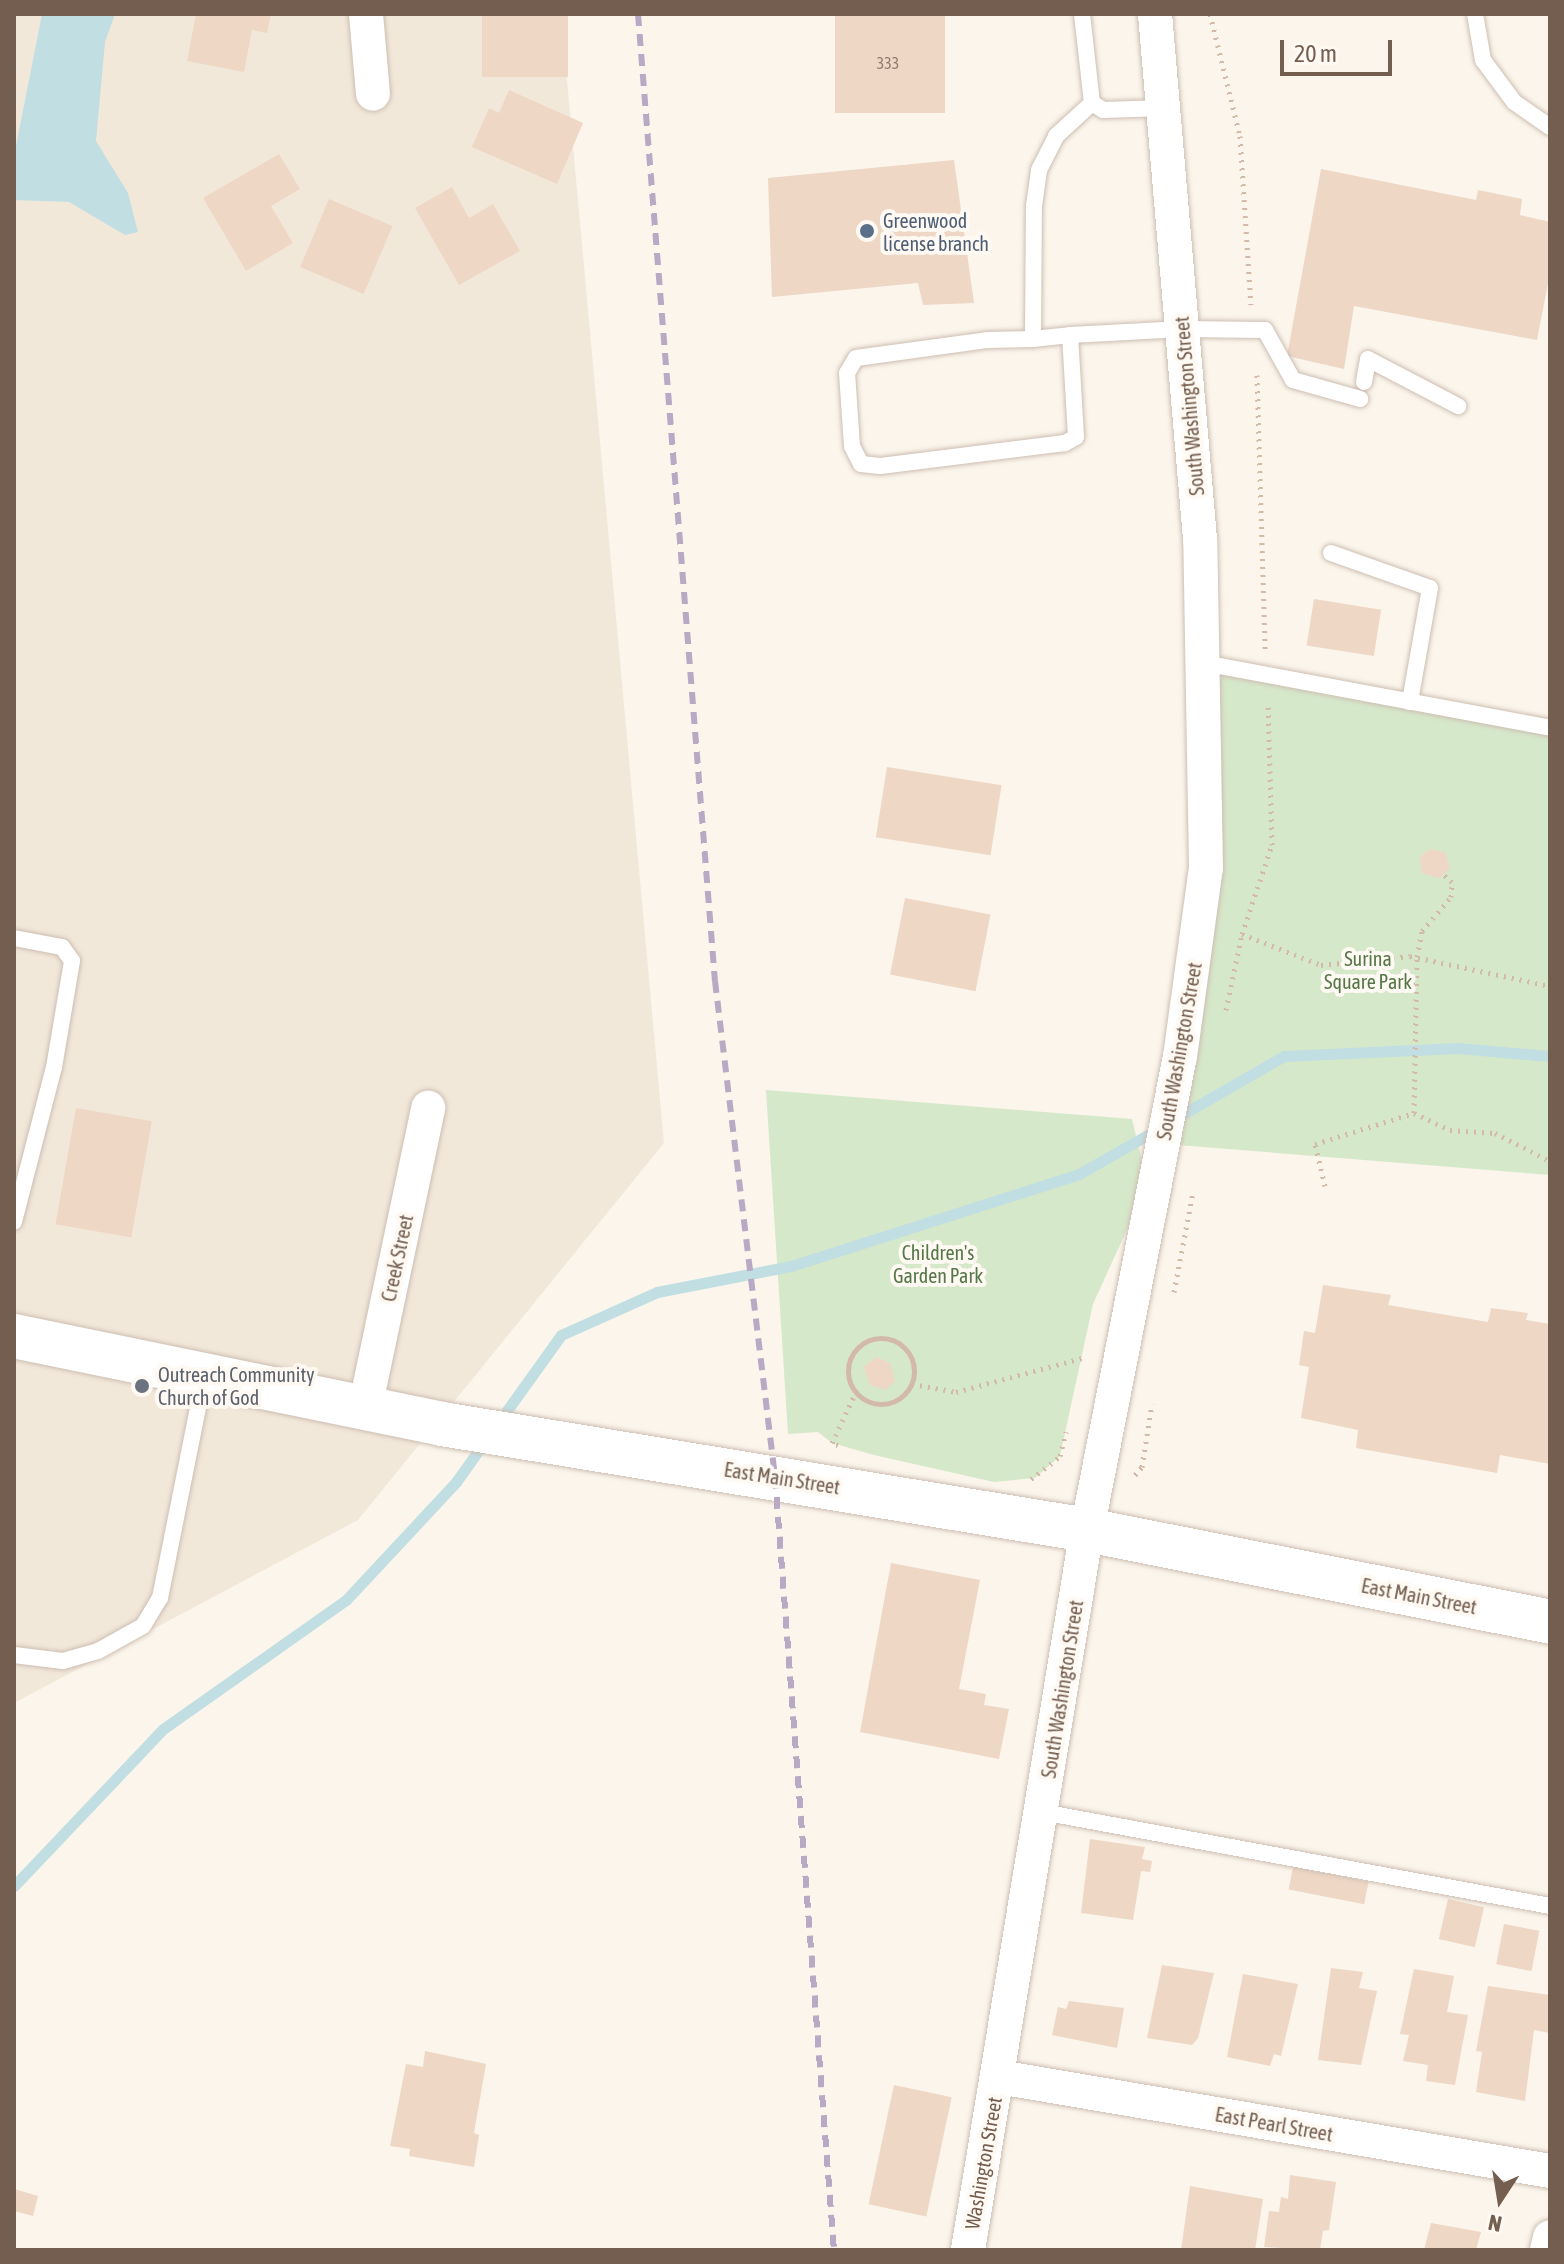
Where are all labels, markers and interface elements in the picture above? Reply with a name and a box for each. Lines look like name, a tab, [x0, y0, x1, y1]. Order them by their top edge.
scale bar	[1284, 24, 1396, 74]
text: 20 m	[1294, 40, 1337, 67]
house number: 333	[877, 53, 899, 73]
place label: Greenwood license branch	[883, 208, 989, 255]
marker: Greenwood license branch	[858, 222, 876, 240]
street label: South Washington Street	[1169, 315, 1209, 497]
park label: Surina Square Park	[1324, 947, 1412, 994]
street label: South Washington Street	[1152, 960, 1206, 1142]
street label: Creek Street	[376, 1212, 418, 1304]
park label: Children's Garden Park	[893, 1240, 983, 1287]
place label: Outreach Community Church of God	[158, 1362, 314, 1409]
marker: Outreach Community Church of God	[133, 1377, 151, 1395]
street label: East Main Street	[722, 1457, 842, 1499]
street label: East Main Street	[1359, 1573, 1479, 1619]
street label: South Washington Street	[1036, 1598, 1088, 1780]
street label: Washington Street	[960, 2095, 1006, 2231]
street label: East Pearl Street	[1213, 2102, 1335, 2146]
north arrow	[1460, 2160, 1540, 2240]
text: N	[1486, 2209, 1504, 2238]

